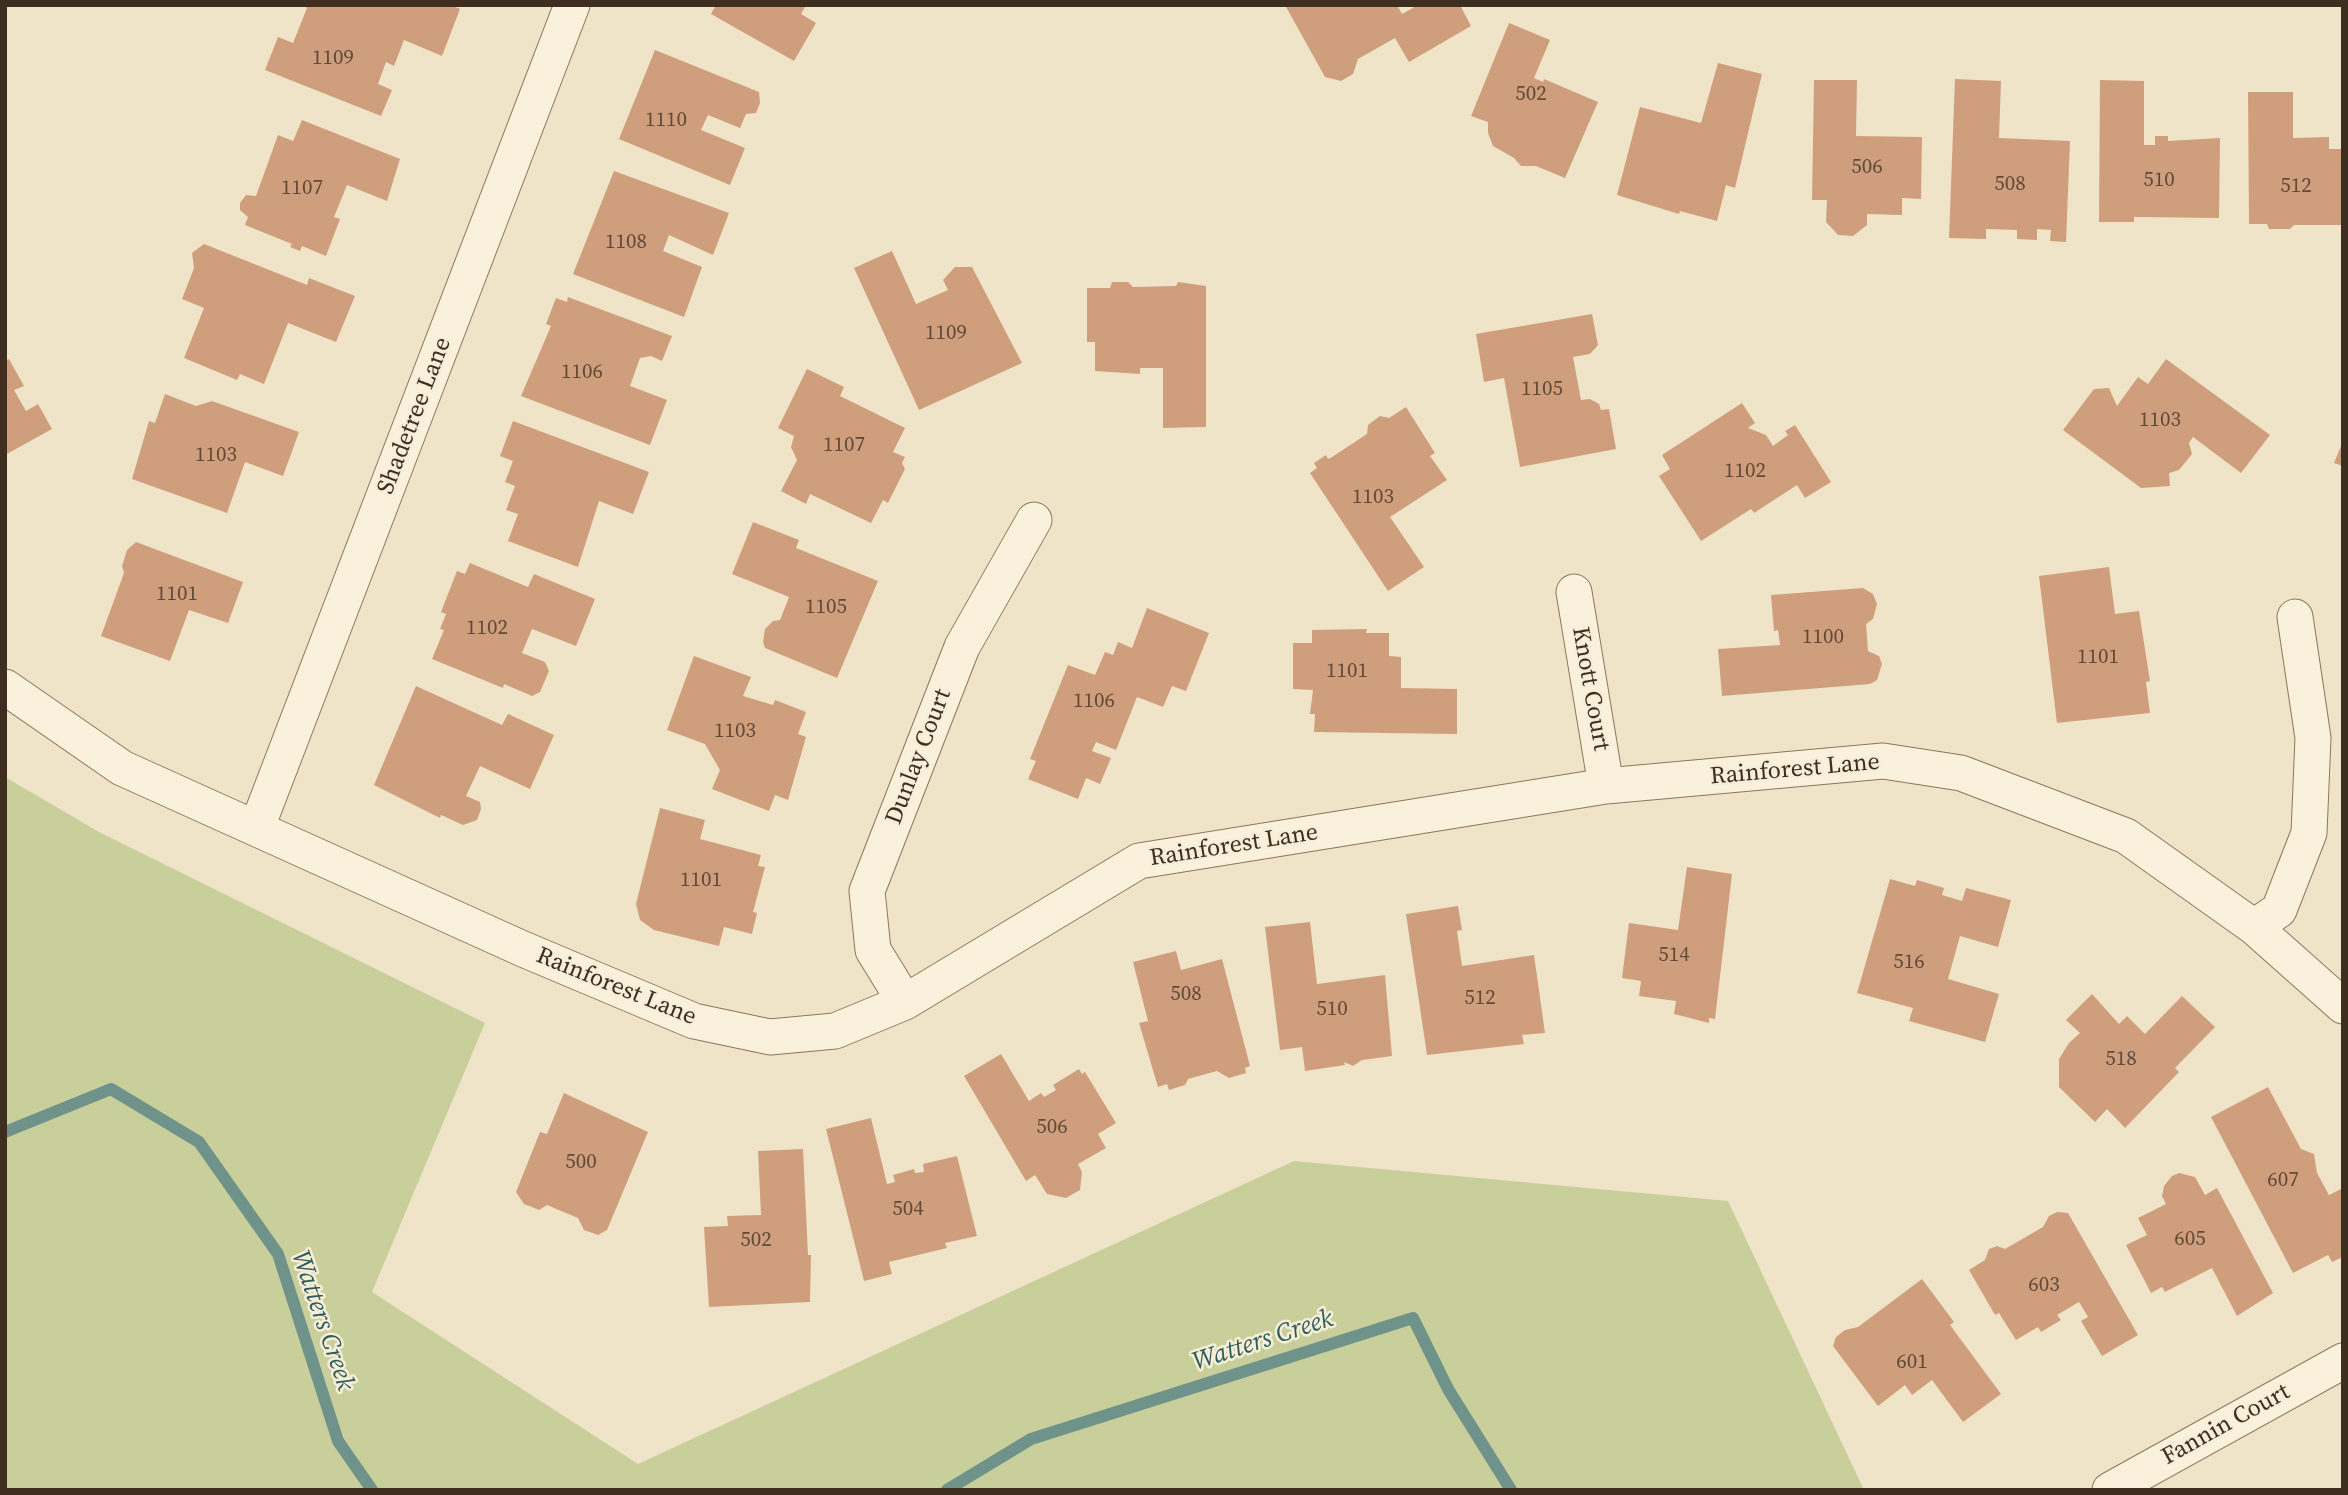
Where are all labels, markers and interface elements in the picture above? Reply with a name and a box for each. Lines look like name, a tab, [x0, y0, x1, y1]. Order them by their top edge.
house number: 1109	[312, 46, 354, 72]
house number: 502	[1515, 82, 1547, 108]
house number: 1110	[645, 108, 687, 134]
house number: 506	[1851, 155, 1883, 181]
house number: 510	[2143, 168, 2175, 194]
house number: 508	[1994, 172, 2026, 198]
house number: 512	[2280, 174, 2312, 200]
house number: 1107	[281, 176, 323, 202]
house number: 1108	[605, 230, 647, 256]
house number: 1109	[925, 321, 967, 347]
street label: Shadetree Lane	[372, 334, 458, 498]
house number: 1106	[561, 360, 603, 386]
house number: 1105	[1521, 377, 1563, 403]
house number: 1103	[2139, 408, 2181, 434]
house number: 1107	[823, 433, 865, 459]
house number: 1103	[195, 443, 237, 469]
house number: 1102	[1724, 459, 1766, 485]
house number: 1103	[1352, 485, 1394, 511]
house number: 1101	[156, 582, 198, 608]
house number: 1105	[805, 595, 847, 621]
house number: 1102	[466, 616, 508, 642]
street label: Knott Court	[1565, 625, 1615, 753]
house number: 1100	[1802, 625, 1844, 651]
house number: 1101	[2077, 645, 2119, 671]
house number: 1101	[1326, 659, 1368, 685]
street label: Dunlay Court	[880, 685, 958, 829]
house number: 1106	[1073, 689, 1115, 715]
house number: 1103	[714, 719, 756, 745]
street label: Rainforest Lane	[1709, 748, 1881, 792]
street label: Rainforest Lane	[1148, 818, 1320, 874]
house number: 1101	[680, 868, 722, 894]
street label: Rainforest Lane	[532, 942, 700, 1032]
house number: 514	[1658, 943, 1690, 969]
house number: 516	[1893, 950, 1925, 976]
house number: 508	[1170, 982, 1202, 1008]
house number: 512	[1464, 986, 1496, 1012]
house number: 510	[1316, 997, 1348, 1023]
house number: 518	[2105, 1047, 2137, 1073]
house number: 506	[1036, 1115, 1068, 1141]
house number: 500	[565, 1150, 597, 1176]
house number: 607	[2267, 1168, 2299, 1194]
house number: 504	[892, 1197, 924, 1223]
house number: 605	[2174, 1227, 2206, 1253]
house number: 502	[740, 1228, 772, 1254]
water label: Watters Creek	[283, 1247, 361, 1395]
house number: 603	[2028, 1273, 2060, 1299]
water label: Watters Creek	[1189, 1304, 1337, 1378]
house number: 601	[1896, 1350, 1928, 1376]
street label: Fannin Court	[2157, 1378, 2295, 1472]

